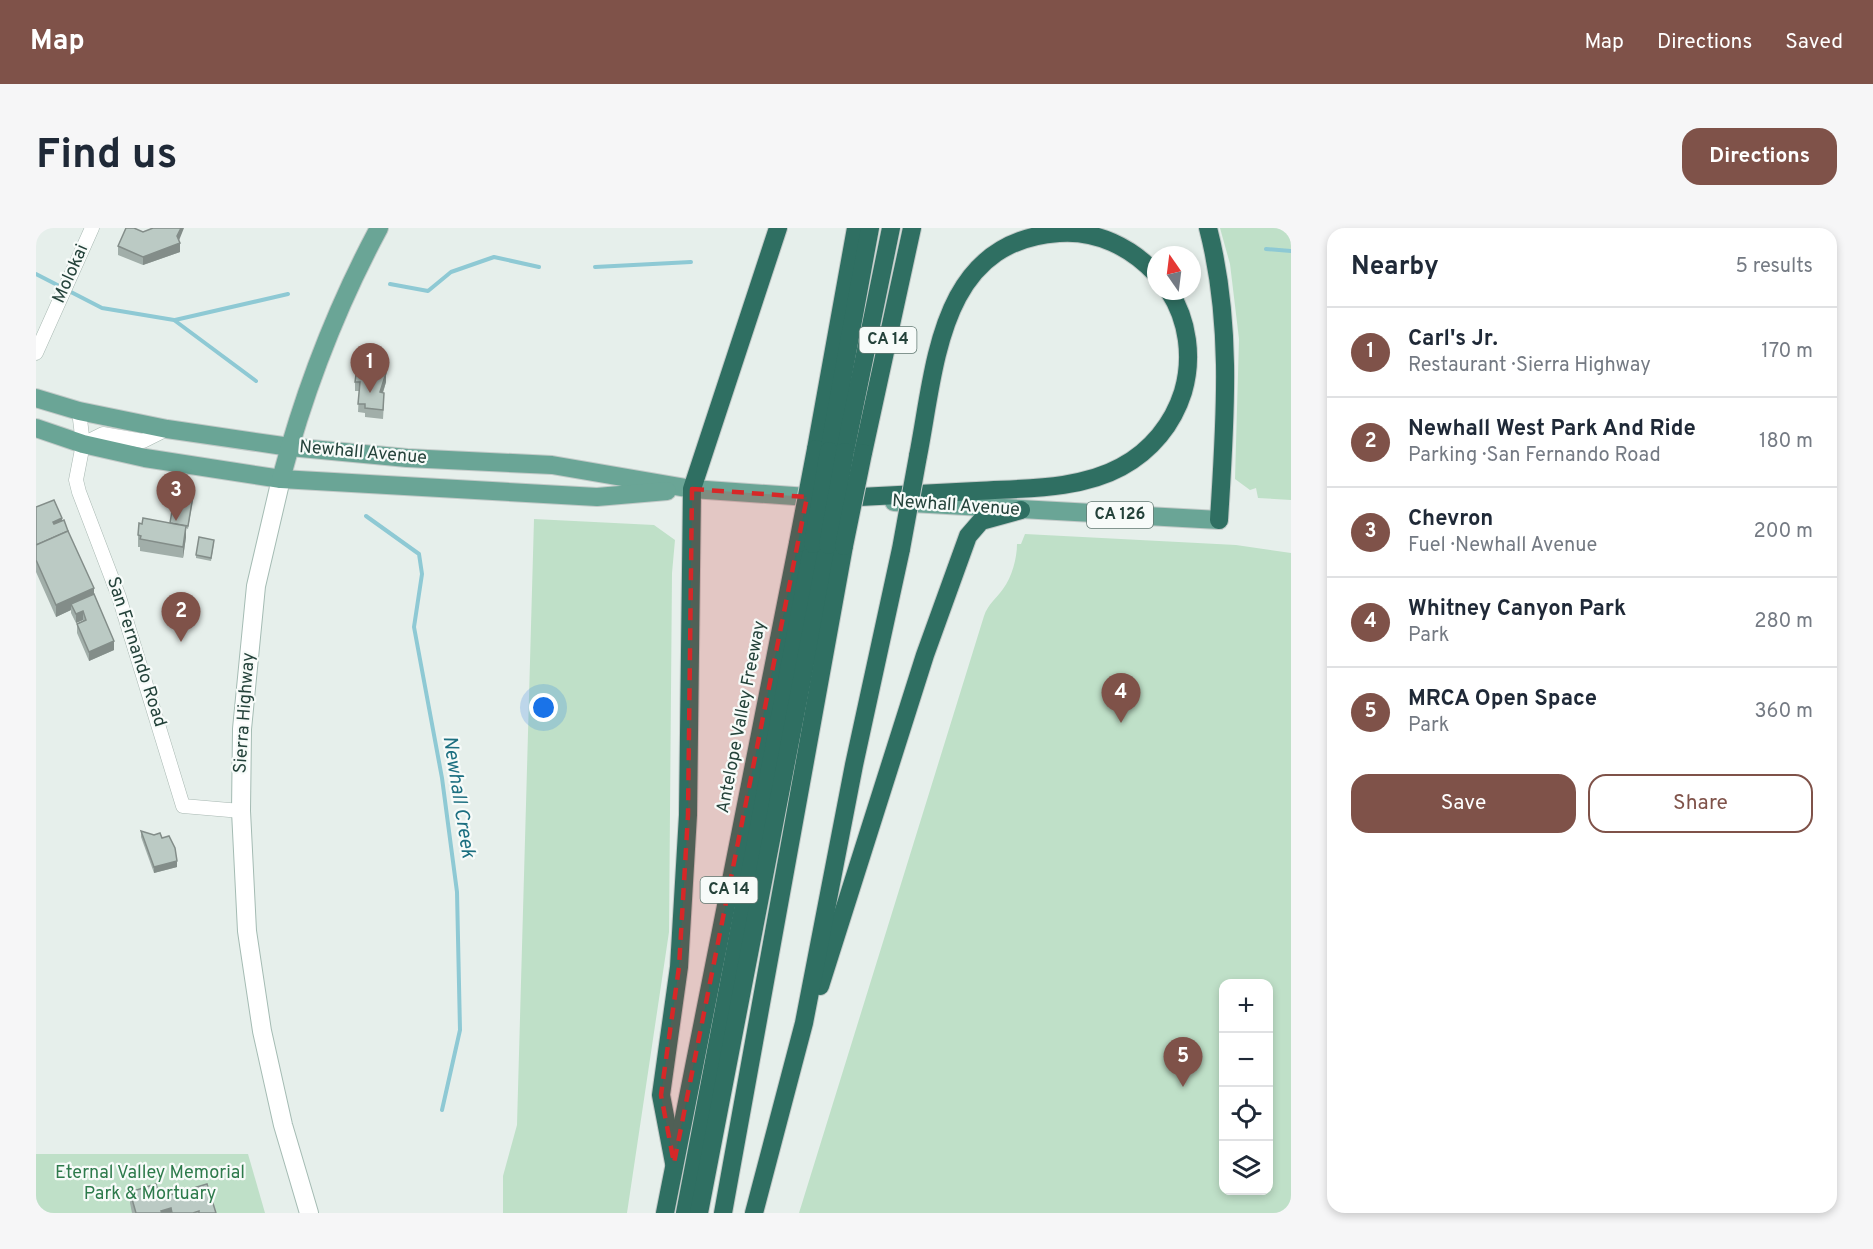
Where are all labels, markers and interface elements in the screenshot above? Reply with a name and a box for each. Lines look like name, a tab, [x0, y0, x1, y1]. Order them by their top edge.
text: Map	[30, 24, 85, 60]
text: Map	[1584, 29, 1624, 56]
text: Directions	[1657, 29, 1752, 56]
text: Saved	[1785, 29, 1843, 56]
button: Directions	[1682, 128, 1837, 185]
text: Find us	[36, 130, 177, 183]
street label: Molokai	[48, 241, 94, 307]
north arrow	[1147, 246, 1201, 300]
text: Nearby	[1351, 251, 1439, 284]
text: 5 results	[1736, 254, 1813, 280]
text: Carl's Jr.	[1408, 326, 1498, 353]
road number: CA 14	[860, 327, 916, 353]
text: 1	[1367, 339, 1375, 365]
text: 170 m	[1761, 339, 1813, 365]
pin: 1	[350, 344, 390, 393]
text: Restaurant · Sierra Highway	[1408, 353, 1651, 379]
text: Newhall West Park And Ride	[1408, 416, 1696, 443]
text: 2	[1364, 429, 1377, 455]
text: 180 m	[1759, 429, 1813, 455]
street label: Newhall Avenue	[298, 436, 428, 470]
text: Parking · San Fernando Road	[1408, 443, 1661, 469]
pin: 3	[156, 472, 196, 521]
street label: Newhall Avenue	[891, 490, 1021, 522]
road number: CA 126	[1087, 502, 1153, 528]
text: Chevron	[1408, 506, 1493, 533]
text: 3	[1365, 519, 1377, 545]
text: 200 m	[1754, 519, 1813, 545]
text: Fuel · Newhall Avenue	[1408, 533, 1597, 559]
street label: San Fernando Road	[101, 574, 171, 730]
pin: 2	[162, 592, 200, 642]
text: Whitney Canyon Park	[1408, 596, 1626, 623]
text: 4	[1364, 609, 1377, 635]
text: 280 m	[1754, 609, 1813, 635]
street label: Antelope Valley Freeway	[712, 619, 772, 815]
text: Park	[1408, 623, 1449, 649]
street label: Sierra Highway	[229, 652, 261, 774]
pin: 4	[1102, 674, 1140, 723]
text: MRCA Open Space	[1408, 686, 1597, 713]
your location	[529, 693, 558, 722]
text: 5	[1364, 699, 1377, 725]
text: 360 m	[1755, 699, 1813, 725]
text: Park	[1408, 713, 1449, 739]
water label: Newhall Creek	[435, 734, 481, 861]
button: Save	[1351, 774, 1576, 833]
button: Share	[1588, 774, 1813, 833]
road number: CA 14	[700, 877, 758, 903]
map controls	[1219, 979, 1273, 1195]
button: +	[1219, 979, 1273, 1033]
button: −	[1219, 1033, 1273, 1087]
pin: 5	[1164, 1038, 1202, 1087]
button: locate	[1219, 1087, 1273, 1141]
button: layers	[1219, 1141, 1273, 1195]
park label: Eternal Valley Memorial Park & Mortuary	[55, 1162, 245, 1206]

